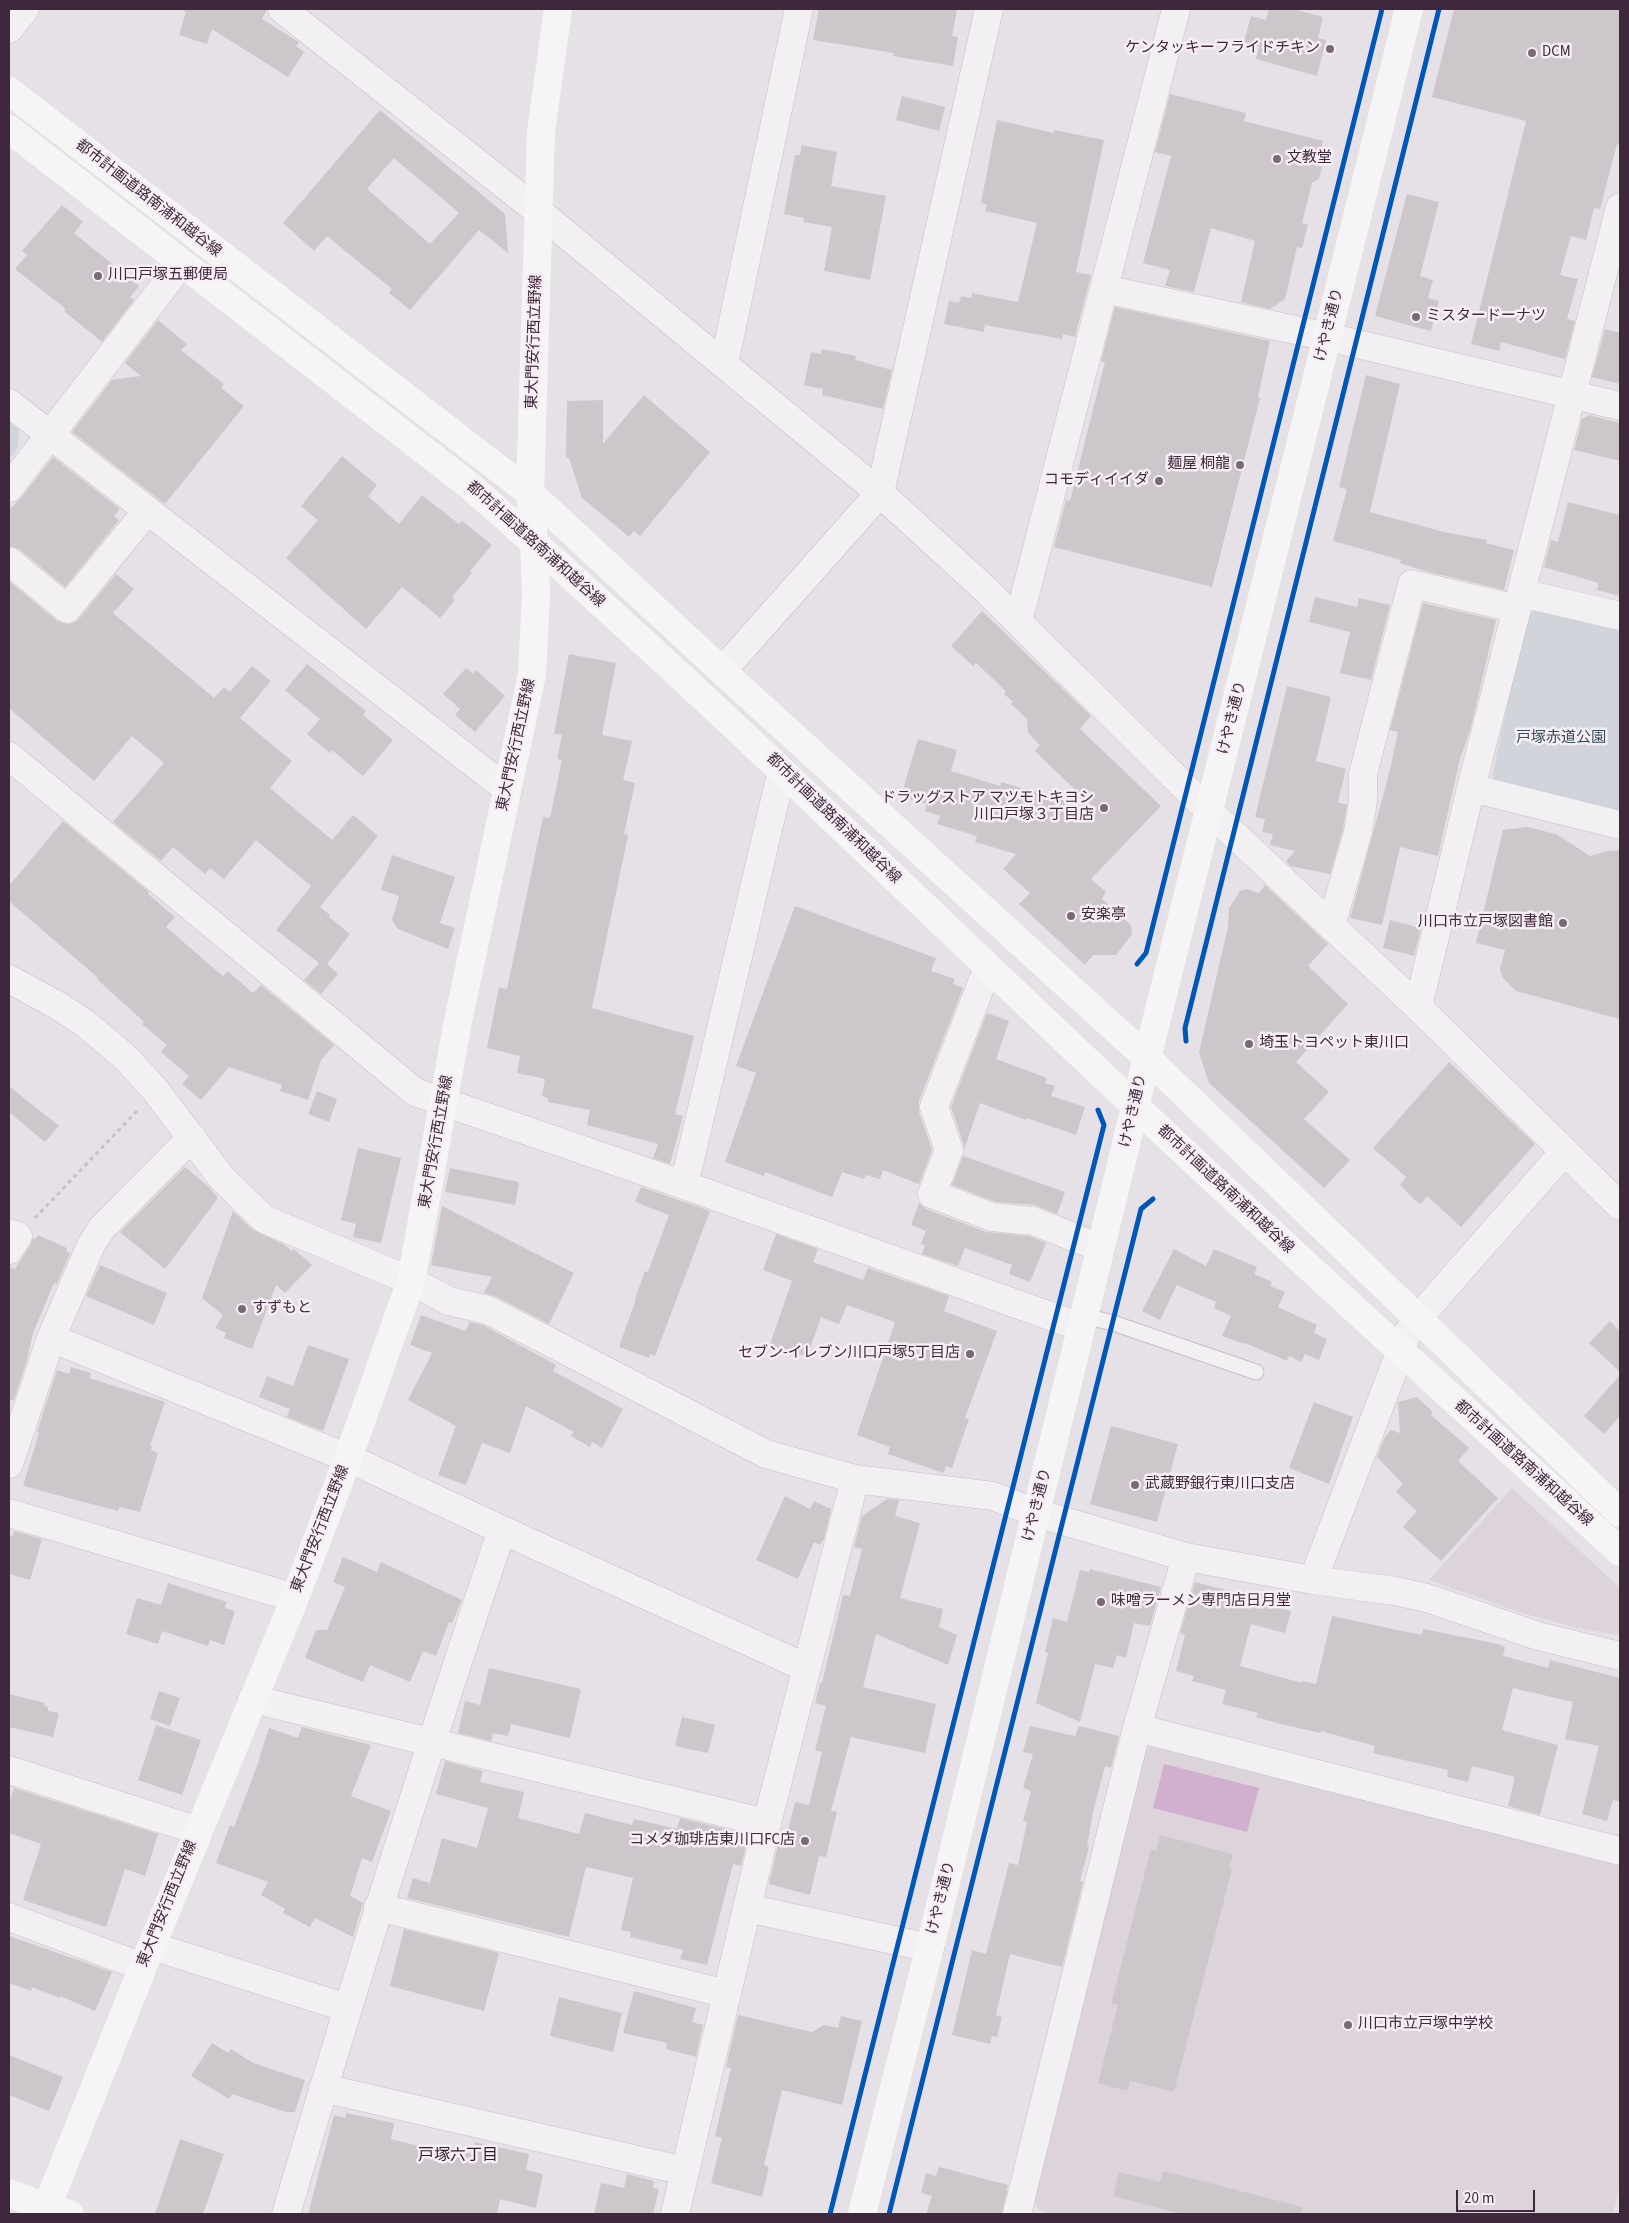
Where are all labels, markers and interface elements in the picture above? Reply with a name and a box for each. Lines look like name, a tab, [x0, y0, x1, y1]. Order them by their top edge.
place label: ケンタッキーフライドチキン	[1125, 40, 1320, 58]
marker: ケンタッキーフライドチキン	[1324, 43, 1336, 55]
place label: DCM	[1542, 44, 1571, 62]
marker: DCM	[1526, 47, 1538, 59]
street label: 都市計画道路南浦和越谷線	[72, 136, 224, 262]
place label: 文教堂	[1287, 150, 1332, 168]
marker: 文教堂	[1271, 153, 1283, 165]
place label: 川口戸塚五郵便局	[108, 267, 228, 285]
marker: 川口戸塚五郵便局	[92, 270, 104, 282]
street label: 東大門安行西立野線	[524, 274, 546, 410]
street label: けやき通り	[1312, 286, 1348, 364]
place label: ミスタードーナツ	[1426, 308, 1546, 326]
marker: ミスタードーナツ	[1410, 311, 1422, 323]
place label: 麺屋 桐龍	[1167, 456, 1230, 474]
marker: 麺屋 桐龍	[1234, 459, 1246, 471]
place label: コモディイイダ	[1044, 472, 1149, 490]
marker: コモディイイダ	[1153, 475, 1165, 487]
street label: 都市計画道路南浦和越谷線	[462, 478, 608, 612]
street label: 東大門安行西立野線	[494, 677, 540, 813]
street label: けやき通り	[1215, 679, 1251, 757]
park label: 戸塚赤道公園	[1516, 730, 1606, 748]
street label: 都市計画道路南浦和越谷線	[762, 750, 904, 888]
place label: ドラッグストア マツモトキヨシ 川口戸塚３丁目店	[881, 790, 1094, 825]
marker: ドラッグストア マツモトキヨシ 川口戸塚３丁目店	[1098, 802, 1110, 814]
place label: 安楽亭	[1081, 907, 1126, 925]
marker: 安楽亭	[1065, 910, 1077, 922]
place label: 川口市立戸塚図書館	[1418, 914, 1553, 932]
marker: 川口市立戸塚図書館	[1557, 917, 1569, 929]
place label: 埼玉トヨペット東川口	[1259, 1035, 1409, 1053]
marker: 埼玉トヨペット東川口	[1243, 1038, 1255, 1050]
street label: けやき通り	[1117, 1072, 1151, 1150]
street label: 東大門安行西立野線	[416, 1074, 458, 1210]
street label: 都市計画道路南浦和越谷線	[1153, 1122, 1297, 1258]
place label: すずもと	[252, 1300, 312, 1318]
marker: すずもと	[236, 1303, 248, 1315]
place label: セブン-イレブン川口戸塚5丁目店	[738, 1345, 960, 1363]
marker: セブン-イレブン川口戸塚5丁目店	[964, 1348, 976, 1360]
street label: 都市計画道路南浦和越谷線	[1450, 1397, 1596, 1531]
street label: 東大門安行西立野線	[288, 1463, 354, 1595]
street label: けやき通り	[1020, 1466, 1056, 1544]
place label: 武蔵野銀行東川口支店	[1145, 1476, 1295, 1494]
marker: 武蔵野銀行東川口支店	[1129, 1479, 1141, 1491]
place label: 味噌ラーメン専門店日月堂	[1111, 1593, 1291, 1611]
marker: 味噌ラーメン専門店日月堂	[1095, 1596, 1107, 1608]
place label: コメダ珈琲店東川口FC店	[629, 1832, 795, 1850]
marker: コメダ珈琲店東川口FC店	[799, 1835, 811, 1847]
street label: 東大門安行西立野線	[134, 1838, 202, 1970]
street label: けやき通り	[924, 1859, 960, 1937]
place label: 川口市立戸塚中学校	[1358, 2016, 1493, 2034]
marker: 川口市立戸塚中学校	[1342, 2019, 1354, 2031]
district label: 戸塚六丁目	[418, 2146, 498, 2166]
scale bar	[1459, 2180, 1538, 2212]
text: 20 m	[1464, 2188, 1494, 2209]

